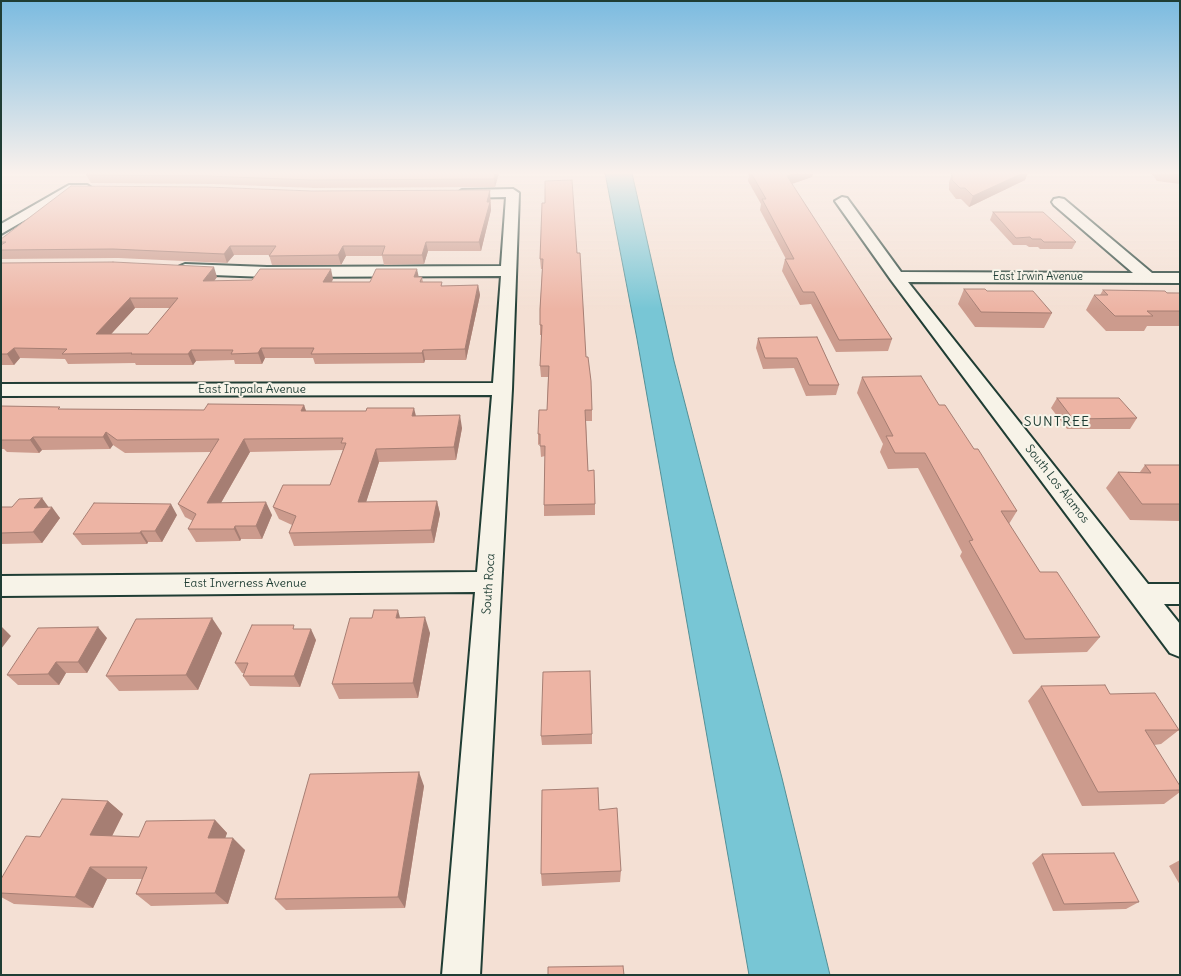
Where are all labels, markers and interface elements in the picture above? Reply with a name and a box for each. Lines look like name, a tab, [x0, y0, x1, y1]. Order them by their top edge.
street label: East Irwin Avenue	[993, 270, 1083, 284]
street label: East Impala Avenue	[198, 383, 306, 397]
district label: SUNTREE	[1023, 414, 1091, 430]
street label: South Los Alamos	[1022, 442, 1092, 526]
street label: South Roca	[480, 553, 498, 615]
street label: East Inverness Avenue	[184, 577, 306, 591]

